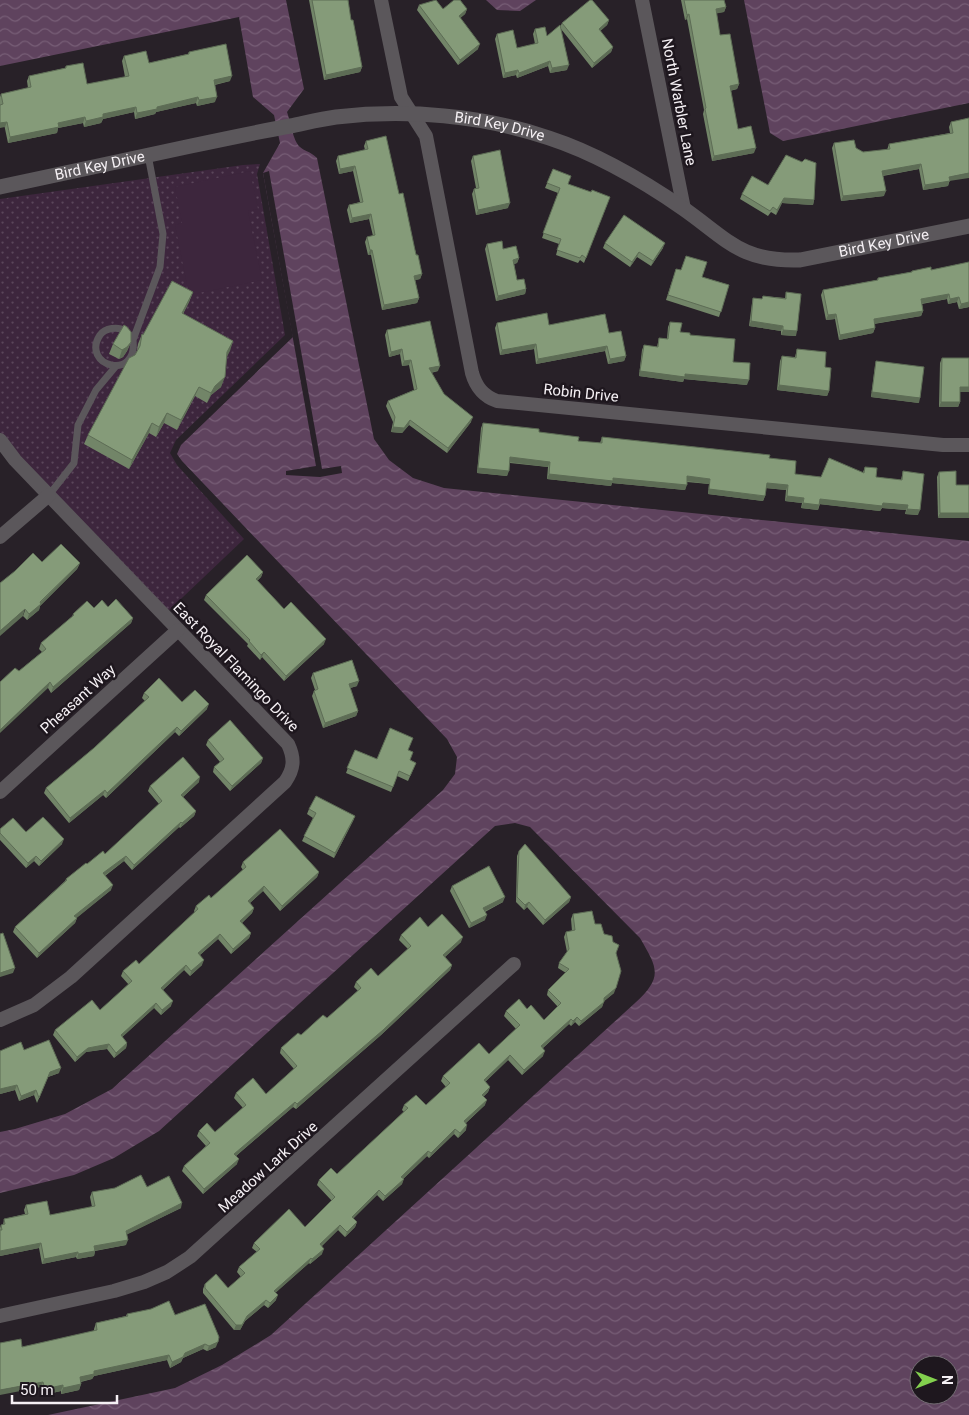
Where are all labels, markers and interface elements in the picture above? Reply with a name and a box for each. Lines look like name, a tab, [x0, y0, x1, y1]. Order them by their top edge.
street label: North Warbler Lane	[658, 37, 700, 167]
street label: Bird Key Drive	[454, 108, 547, 145]
street label: Bird Key Drive	[53, 147, 146, 184]
street label: Bird Key Drive	[837, 225, 931, 261]
street label: Robin Drive	[542, 380, 620, 406]
street label: East Royal Flamingo Drive	[169, 599, 303, 735]
street label: Pheasant Way	[37, 661, 119, 737]
street label: Meadow Lark Drive	[215, 1118, 321, 1216]
north arrow	[909, 1355, 959, 1405]
scale bar	[12, 1372, 118, 1404]
text: N	[939, 1375, 955, 1385]
text: 50 m	[20, 1381, 54, 1399]

